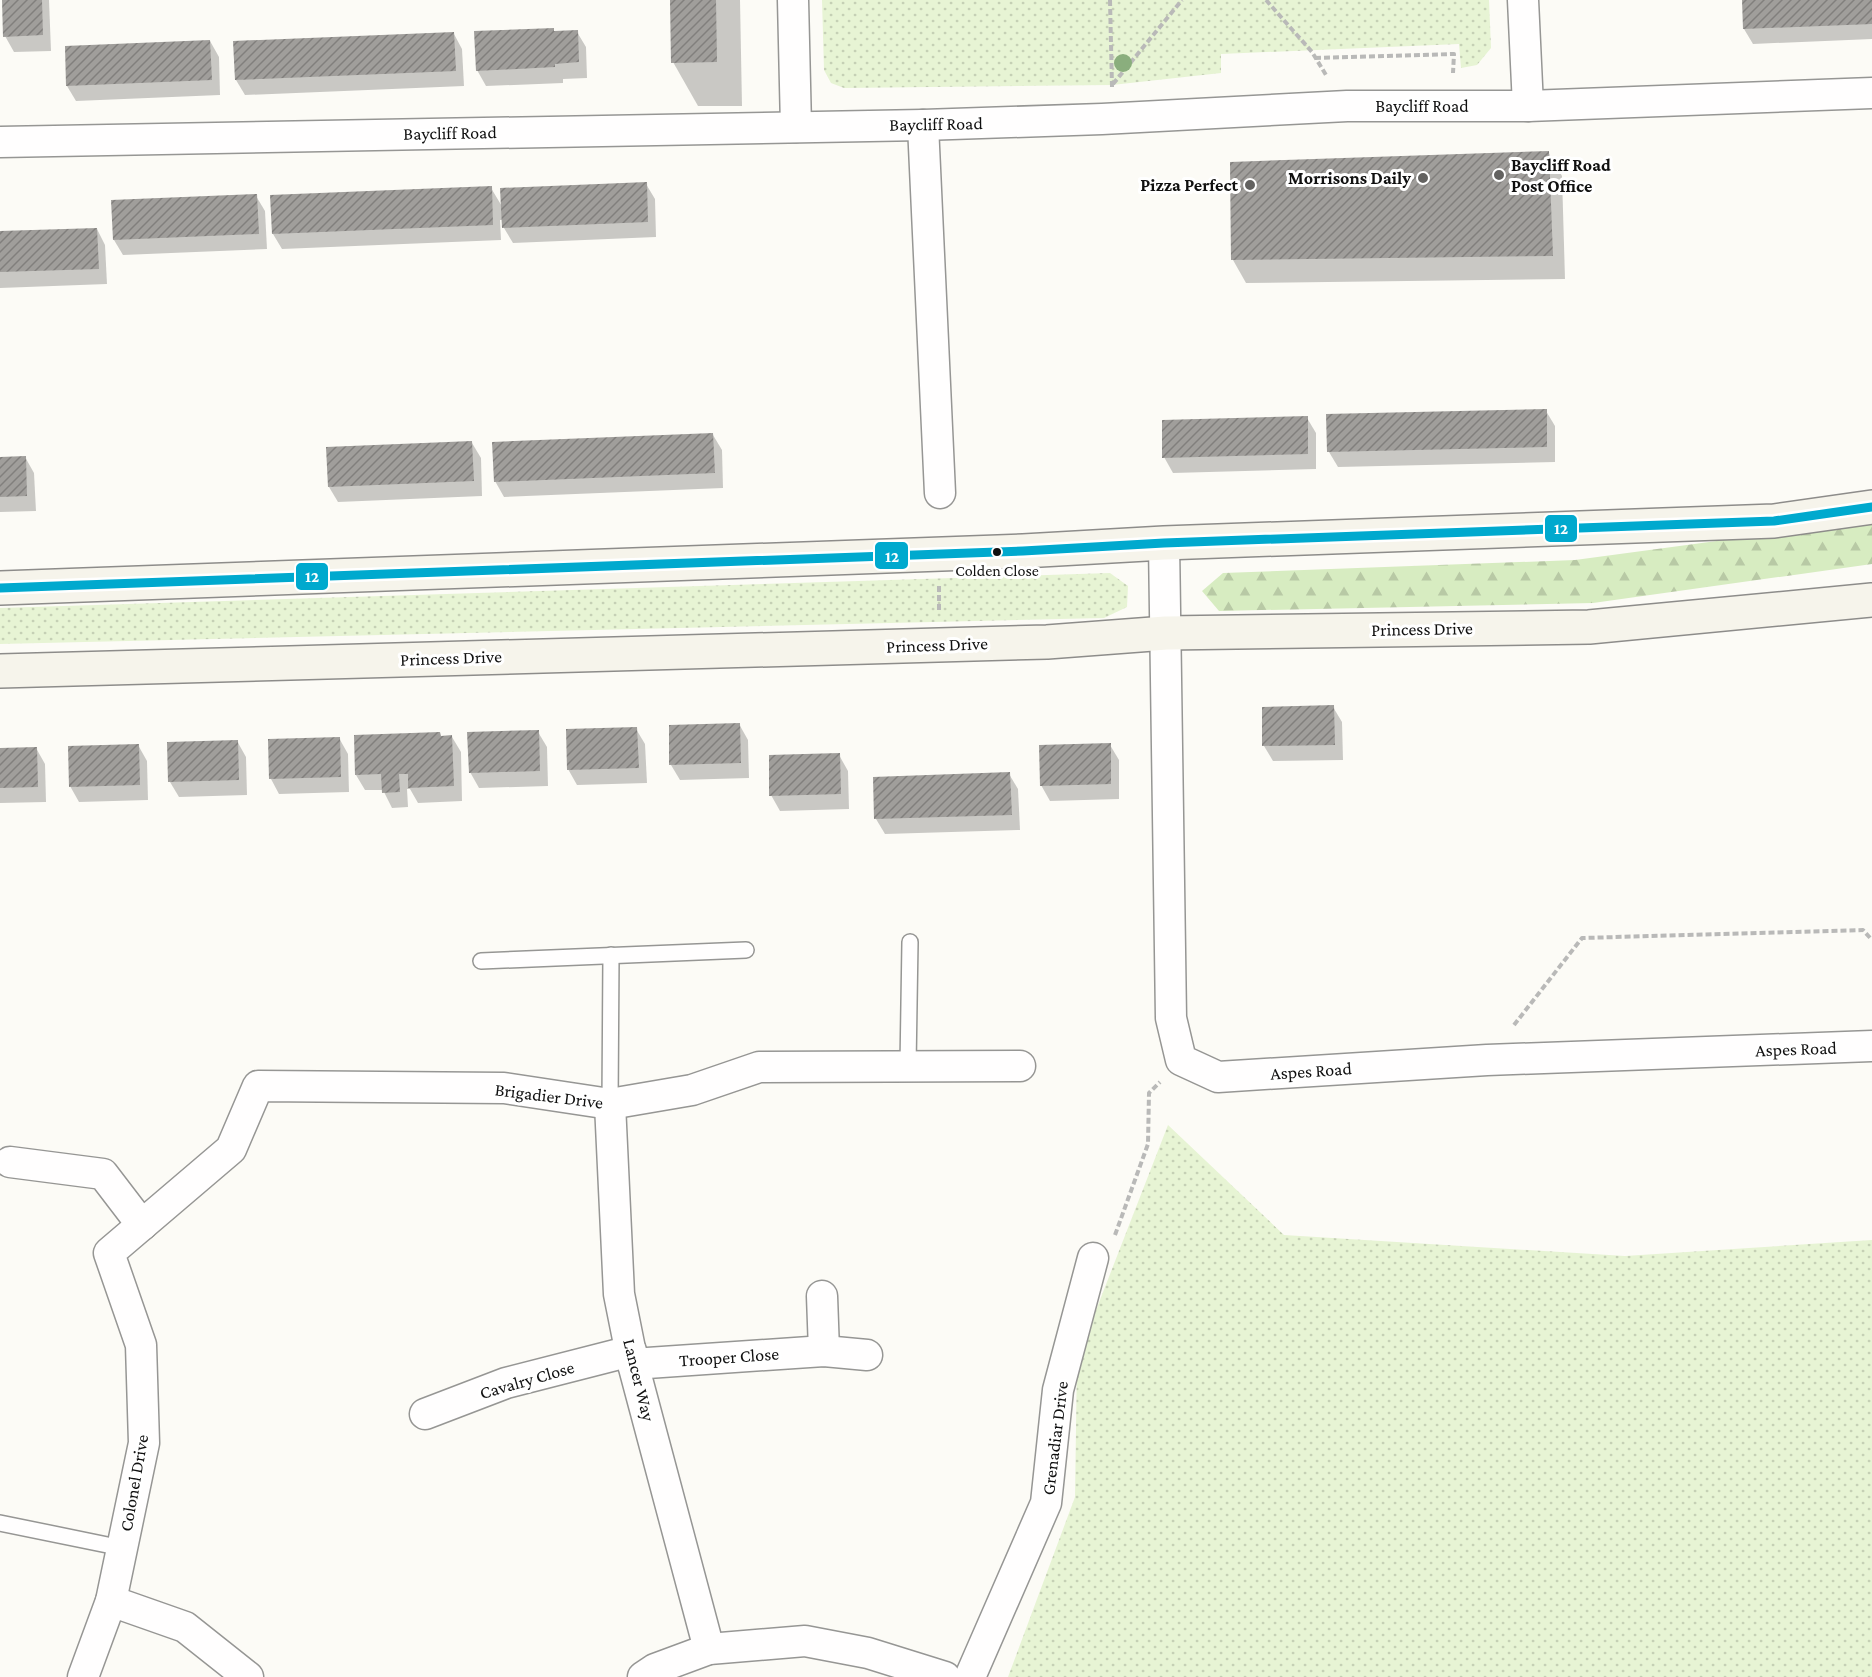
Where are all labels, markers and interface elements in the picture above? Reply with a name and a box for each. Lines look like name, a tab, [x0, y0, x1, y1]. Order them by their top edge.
street label: Baycliff Road	[1375, 96, 1469, 116]
street label: Baycliff Road	[889, 113, 983, 135]
street label: Baycliff Road	[403, 122, 497, 144]
place label: Baycliff Road Post Office	[1511, 155, 1611, 196]
place label: Morrisons Daily	[1288, 168, 1411, 188]
marker: Baycliff Road Post Office	[1492, 168, 1506, 182]
marker: Morrisons Daily	[1416, 171, 1430, 185]
place label: Pizza Perfect	[1140, 175, 1239, 195]
marker: Pizza Perfect	[1243, 178, 1257, 192]
line badge: 12	[1544, 514, 1578, 543]
text: 12	[1554, 520, 1568, 537]
line badge: 12	[874, 541, 909, 570]
marker: Colden Close	[991, 546, 1003, 558]
text: 12	[885, 548, 899, 565]
line badge: 12	[295, 562, 329, 591]
place label: Colden Close	[955, 562, 1039, 579]
text: 12	[305, 568, 319, 585]
street label: Princess Drive	[1371, 618, 1473, 640]
street label: Princess Drive	[886, 633, 988, 657]
street label: Princess Drive	[400, 646, 502, 670]
street label: Aspes Road	[1755, 1038, 1838, 1060]
street label: Aspes Road	[1270, 1058, 1353, 1084]
street label: Brigadier Drive	[494, 1079, 604, 1113]
street label: Lancer Way	[619, 1337, 659, 1424]
street label: Trooper Close	[678, 1344, 780, 1370]
street label: Cavalry Close	[477, 1357, 577, 1403]
street label: Grenadiar Drive	[1038, 1380, 1072, 1496]
street label: Colonel Drive	[116, 1433, 152, 1533]

